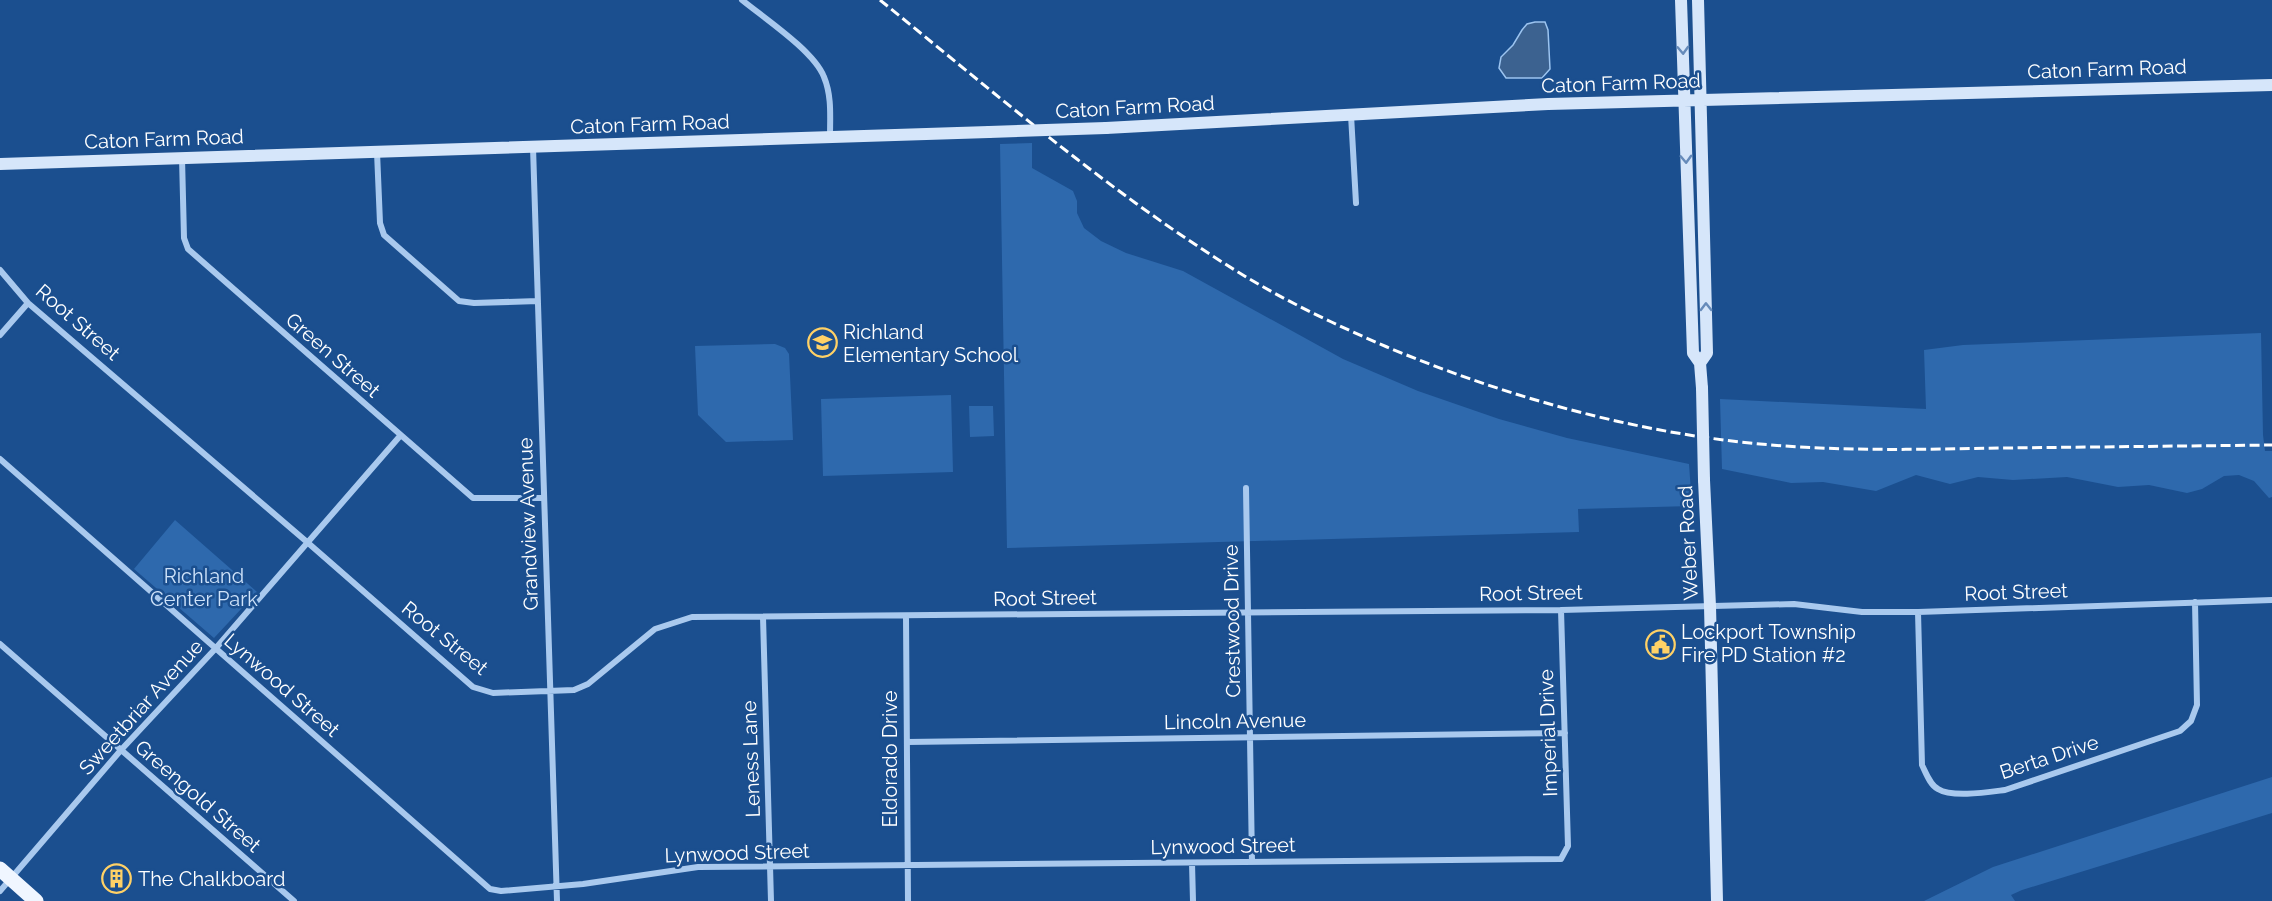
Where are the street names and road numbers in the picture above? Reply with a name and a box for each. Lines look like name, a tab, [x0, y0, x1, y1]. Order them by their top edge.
street label: Caton Farm Road	[2027, 54, 2187, 84]
street label: Caton Farm Road	[1541, 68, 1701, 98]
street label: Caton Farm Road	[1055, 91, 1215, 123]
street label: Caton Farm Road	[570, 109, 730, 139]
street label: Caton Farm Road	[84, 124, 244, 154]
street label: Root Street	[31, 279, 125, 365]
street label: Green Street	[281, 308, 385, 403]
street label: Grandview Avenue	[513, 437, 543, 611]
street label: Weber Road	[1673, 485, 1703, 601]
street label: Crestwood Drive	[1219, 544, 1245, 698]
street label: Root Street	[1964, 578, 2068, 606]
street label: Root Street	[1479, 580, 1583, 606]
street label: Root Street	[993, 585, 1097, 611]
street label: Root Street	[397, 596, 493, 680]
street label: Lynwood Street	[219, 628, 345, 742]
street label: Sweetbriar Avenue	[74, 634, 208, 780]
street label: Imperial Drive	[1534, 669, 1562, 797]
street label: Eldorado Drive	[878, 690, 902, 828]
street label: Leness Lane	[737, 700, 765, 818]
street label: Lincoln Avenue	[1164, 708, 1307, 734]
street label: Berta Drive	[1997, 730, 2102, 784]
street label: Greengold Street	[130, 735, 266, 857]
street label: Lynwood Street	[1150, 833, 1296, 859]
street label: Lynwood Street	[664, 838, 810, 868]

